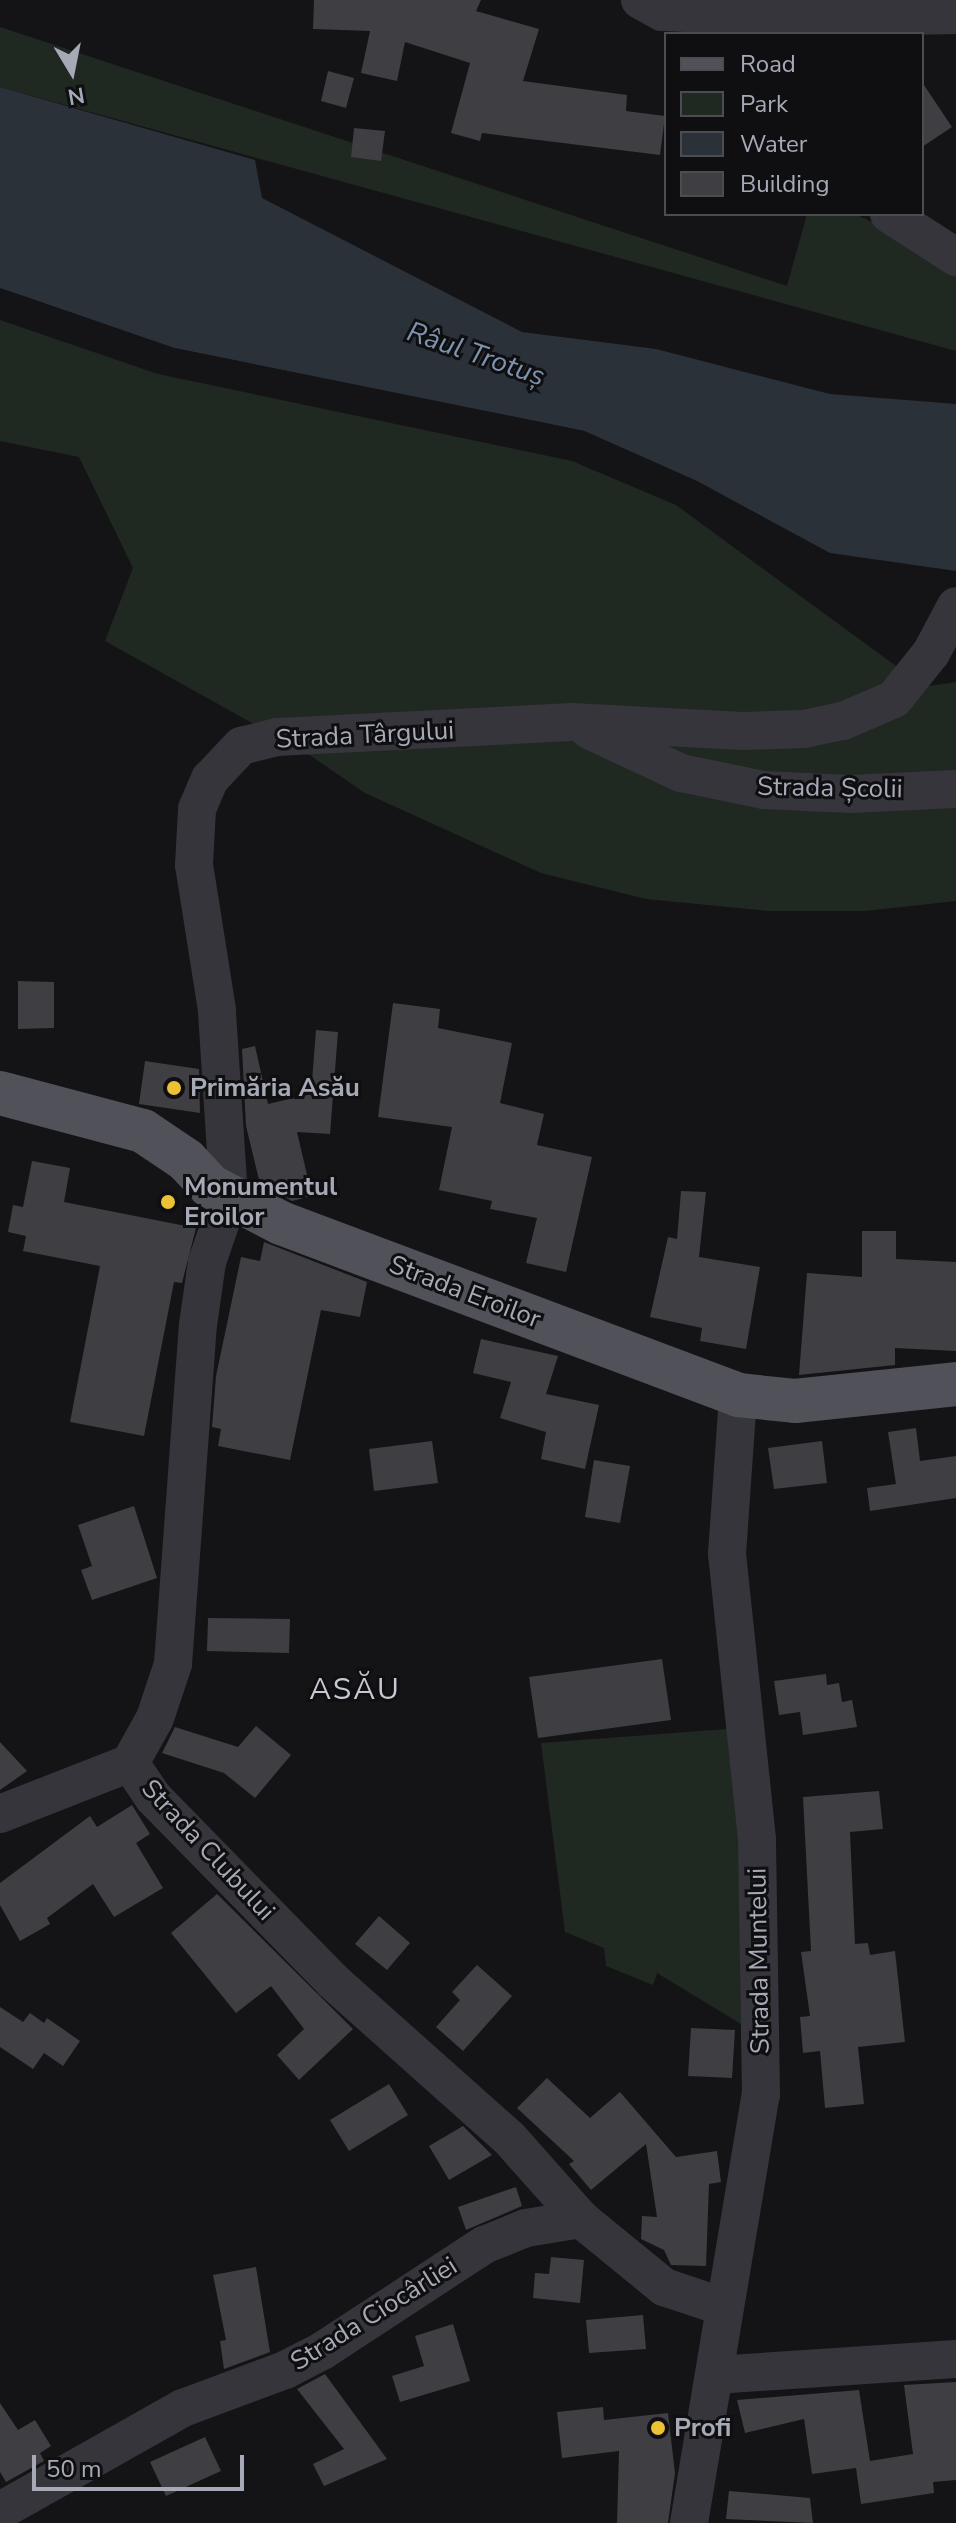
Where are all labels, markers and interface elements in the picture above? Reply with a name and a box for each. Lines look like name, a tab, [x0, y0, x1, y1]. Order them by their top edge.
north arrow	[32, 32, 112, 112]
legend	[664, 32, 924, 216]
text: Road	[740, 48, 796, 80]
text: N	[65, 79, 87, 112]
text: Park	[740, 88, 788, 120]
text: Water	[740, 128, 807, 160]
text: Building	[740, 168, 830, 200]
water label: Râul Trotuș	[403, 315, 549, 393]
street label: Strada Târgului	[275, 715, 455, 755]
street label: Strada Școlii	[757, 771, 903, 805]
place label: Primăria Asău	[190, 1072, 360, 1104]
marker: Primăria Asău	[165, 1079, 183, 1097]
place label: Monumentul Eroilor	[184, 1171, 337, 1232]
marker: Monumentul Eroilor	[159, 1193, 177, 1211]
street label: Strada Eroilor	[385, 1249, 545, 1335]
district label: ASĂU	[309, 1672, 401, 1708]
street label: Strada Clubului	[135, 1773, 281, 1927]
street label: Strada Muntelui	[742, 1868, 776, 2054]
street label: Strada Ciocârliei	[285, 2250, 463, 2378]
place label: Profi	[674, 2412, 731, 2444]
marker: Profi	[649, 2419, 667, 2437]
scale bar	[36, 2439, 248, 2489]
text: 50 m	[46, 2453, 102, 2485]

